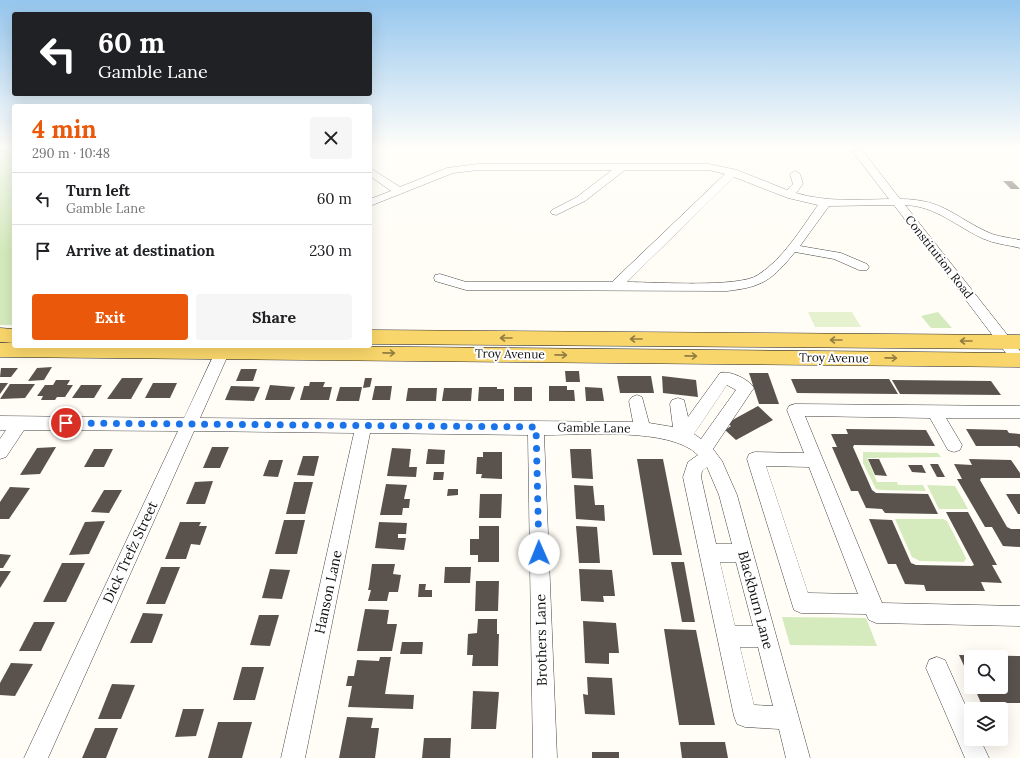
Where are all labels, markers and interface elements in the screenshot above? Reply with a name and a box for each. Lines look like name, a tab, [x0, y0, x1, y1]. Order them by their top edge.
text: 60 m	[98, 25, 165, 61]
icon: left	[32, 28, 84, 80]
text: Gamble Lane	[98, 60, 208, 83]
text: 4 min	[32, 114, 97, 145]
button: close	[310, 117, 352, 159]
text: 290 m · 10:48	[32, 145, 110, 162]
text: Turn left	[66, 181, 130, 200]
icon: left	[32, 188, 54, 210]
text: 60 m	[317, 189, 352, 208]
text: Gamble Lane	[66, 200, 145, 217]
street label: Constitution Road	[902, 212, 977, 301]
icon: arrive	[32, 240, 54, 262]
text: Arrive at destination	[66, 241, 215, 260]
text: 230 m	[309, 241, 352, 260]
button: Exit	[32, 294, 188, 340]
button: Share	[196, 294, 352, 340]
one-way arrow	[500, 334, 513, 342]
one-way arrow	[630, 335, 643, 343]
one-way arrow	[830, 336, 843, 344]
one-way arrow	[960, 337, 973, 345]
street label: Troy Avenue	[475, 345, 546, 362]
one-way arrow	[382, 349, 395, 357]
street label: Troy Avenue	[799, 349, 870, 366]
one-way arrow	[554, 351, 567, 359]
one-way arrow	[684, 352, 697, 360]
one-way arrow	[884, 354, 897, 362]
pin	[49, 406, 83, 440]
icon: arrive	[55, 412, 77, 434]
street label: Gamble Lane	[557, 419, 631, 436]
street label: Dick Trefz Street	[98, 498, 162, 606]
position arrow	[518, 532, 560, 574]
street label: Hanson Lane	[310, 548, 346, 635]
street label: Blackburn Lane	[734, 549, 778, 652]
street label: Brothers Lane	[531, 593, 551, 686]
map controls	[964, 650, 1008, 746]
button: search	[964, 650, 1008, 694]
button: layers	[964, 702, 1008, 746]

